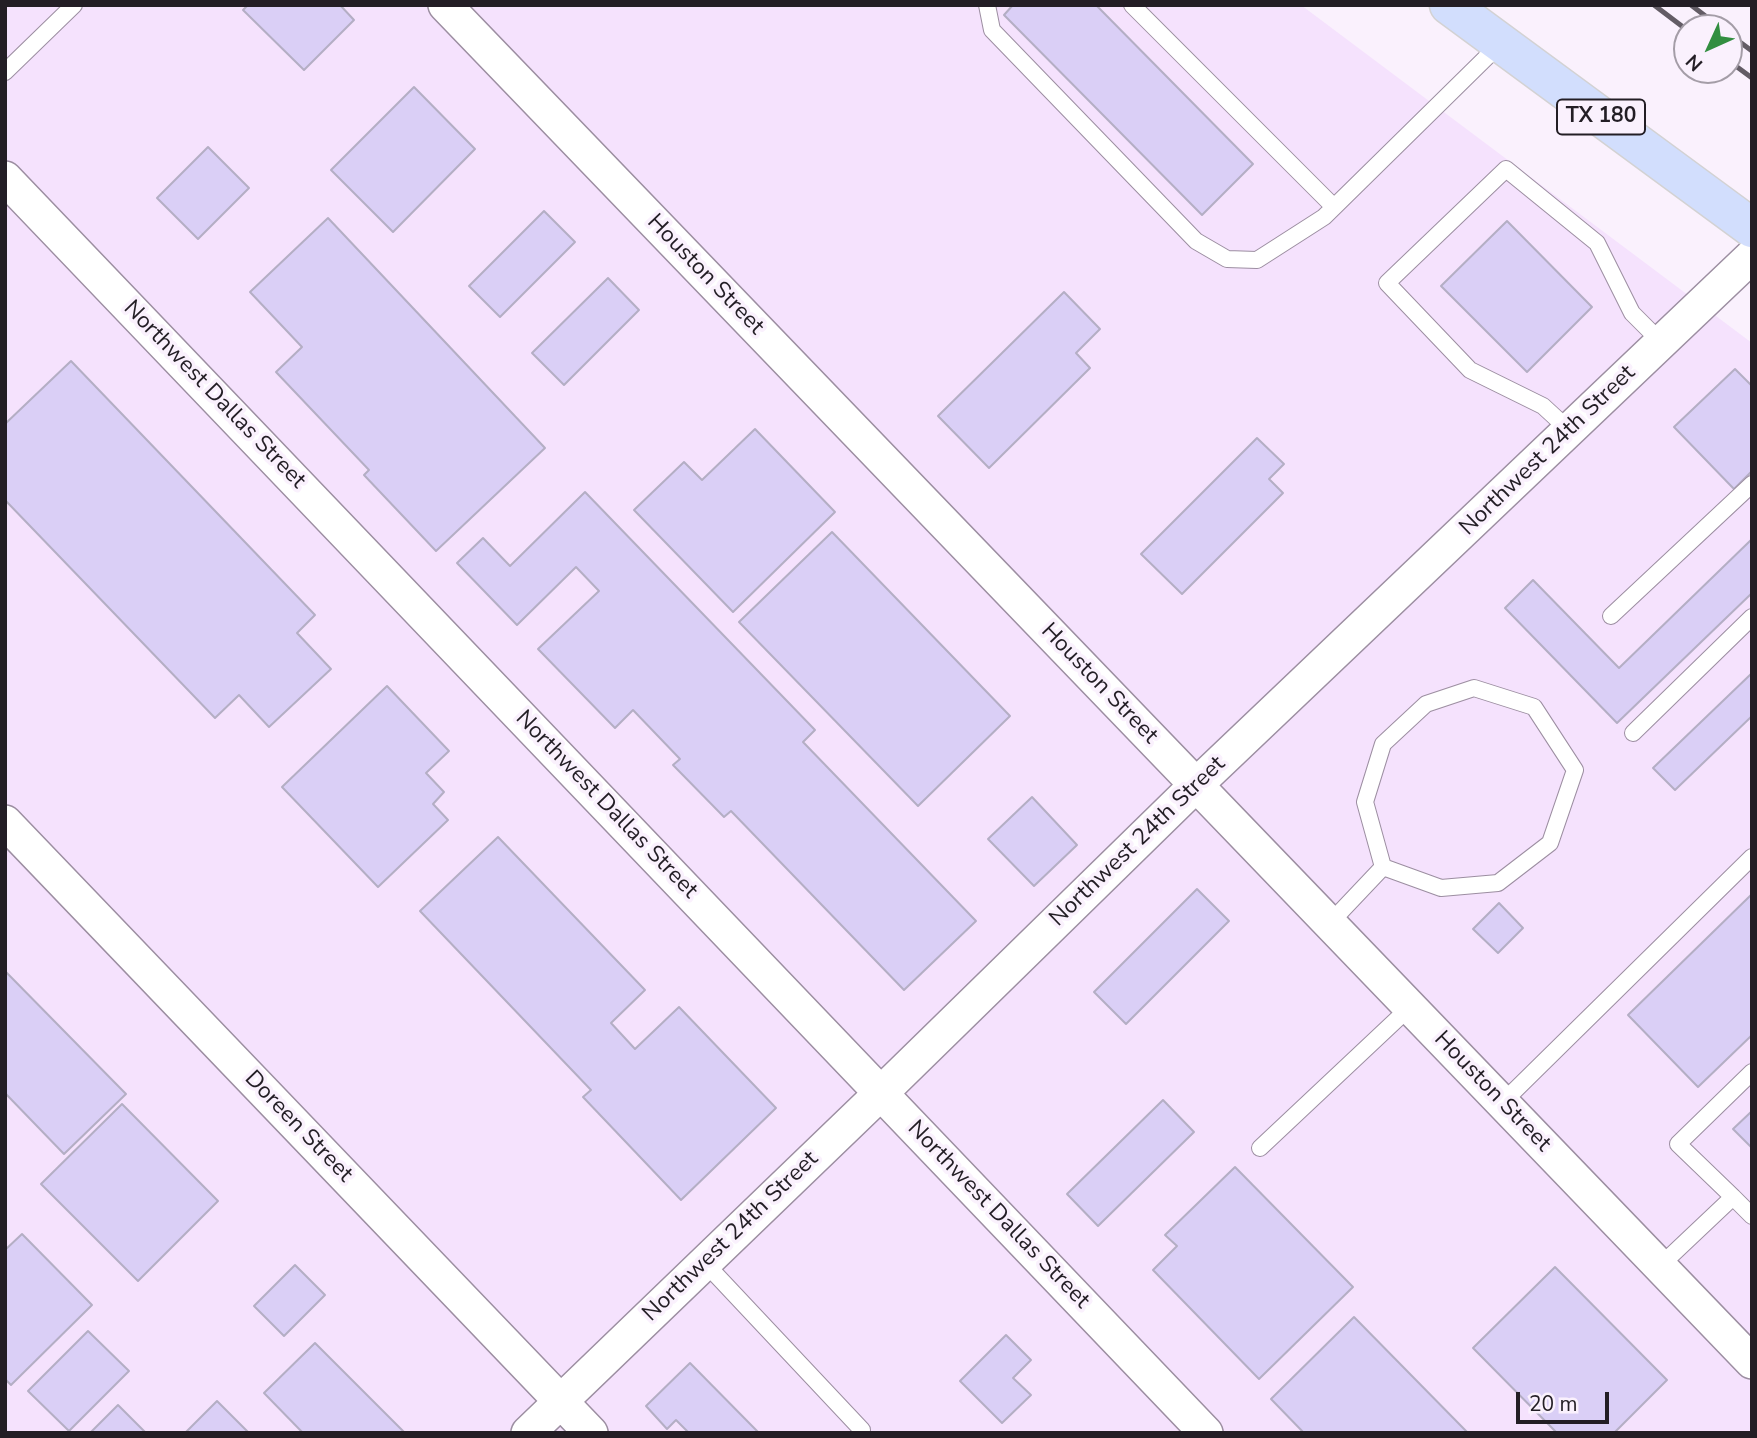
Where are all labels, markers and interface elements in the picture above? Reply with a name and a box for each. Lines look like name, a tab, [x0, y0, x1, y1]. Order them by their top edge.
north arrow	[1673, 14, 1743, 84]
text: N	[1680, 48, 1709, 77]
road number: TX 180	[1557, 100, 1645, 134]
street label: Houston Street	[641, 209, 769, 341]
street label: Northwest Dallas Street	[117, 295, 311, 495]
street label: Northwest 24th Street	[1454, 360, 1642, 542]
street label: Houston Street	[1035, 618, 1163, 750]
street label: Northwest Dallas Street	[509, 705, 703, 905]
street label: Northwest 24th Street	[1044, 751, 1232, 933]
street label: Houston Street	[1428, 1026, 1556, 1158]
street label: Doreen Street	[238, 1066, 358, 1188]
street label: Northwest Dallas Street	[901, 1115, 1095, 1315]
street label: Northwest 24th Street	[637, 1146, 825, 1328]
scale bar	[1519, 1378, 1612, 1422]
text: 20 m	[1529, 1390, 1578, 1418]

